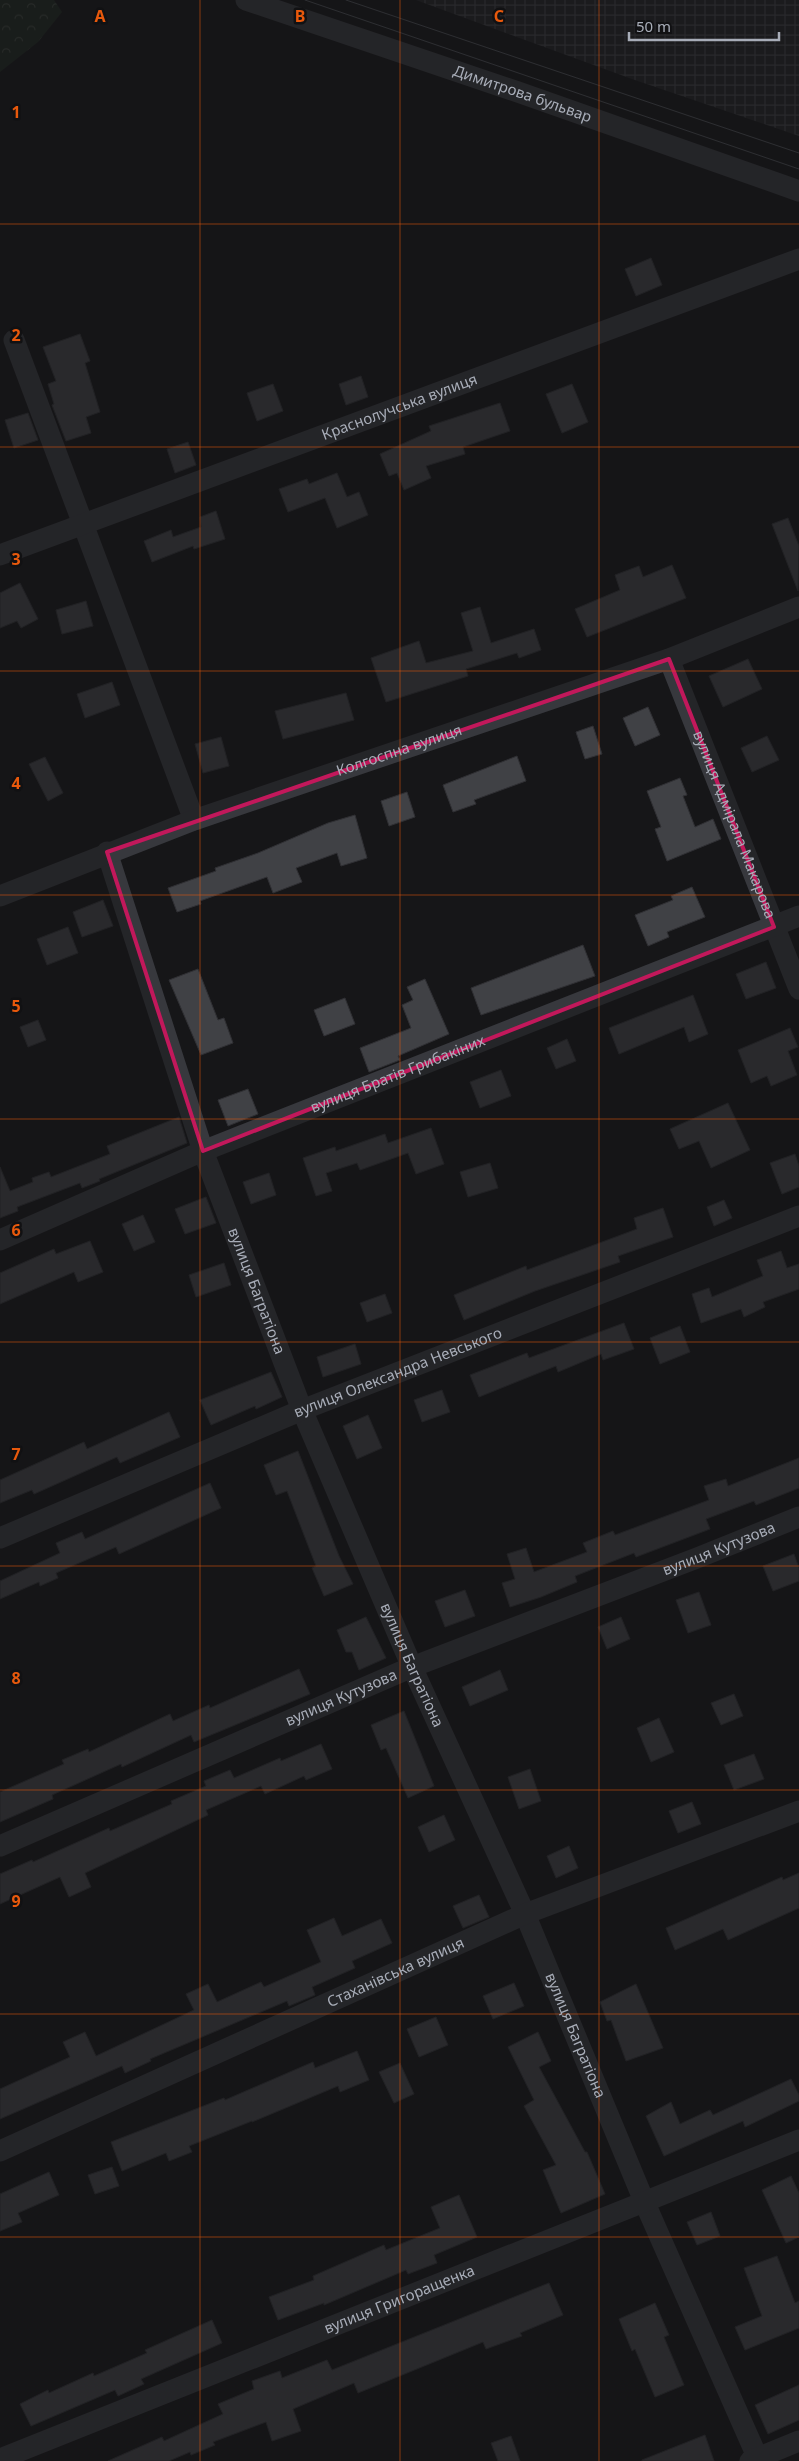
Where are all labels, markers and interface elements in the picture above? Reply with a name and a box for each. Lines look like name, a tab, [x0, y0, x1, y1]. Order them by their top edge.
text: A	[94, 5, 106, 27]
text: B	[295, 5, 305, 27]
text: C	[494, 5, 504, 27]
scale bar	[629, 10, 779, 42]
text: 50 m	[636, 16, 671, 36]
street label: Димитрова бульвар	[451, 60, 595, 126]
text: 1	[11, 101, 21, 123]
text: 2	[11, 324, 21, 346]
street label: Краснолучська вулиця	[319, 368, 480, 444]
text: 3	[11, 548, 21, 570]
street label: Колгоспна вулиця	[333, 719, 464, 780]
street label: вулиця Адмірала Макарова	[689, 727, 781, 921]
text: 4	[11, 772, 21, 794]
text: 5	[11, 995, 21, 1017]
street label: вулиця Братів Грибакіних	[307, 1030, 488, 1117]
text: 6	[11, 1219, 21, 1241]
street label: вулиця Багратіона	[224, 1225, 291, 1357]
street label: вулиця Олександра Невського	[290, 1322, 505, 1421]
text: 7	[11, 1443, 21, 1465]
street label: вулиця Кутузова	[659, 1517, 778, 1579]
street label: вулиця Багратіона	[377, 1599, 449, 1730]
street label: вулиця Кутузова	[282, 1664, 400, 1730]
text: 8	[11, 1667, 21, 1689]
text: 9	[11, 1890, 21, 1912]
street label: Стаханівська вулиця	[323, 1932, 467, 2011]
street label: вулиця Багратіона	[541, 1969, 611, 2101]
street label: вулиця Григоращенка	[321, 2260, 477, 2338]

